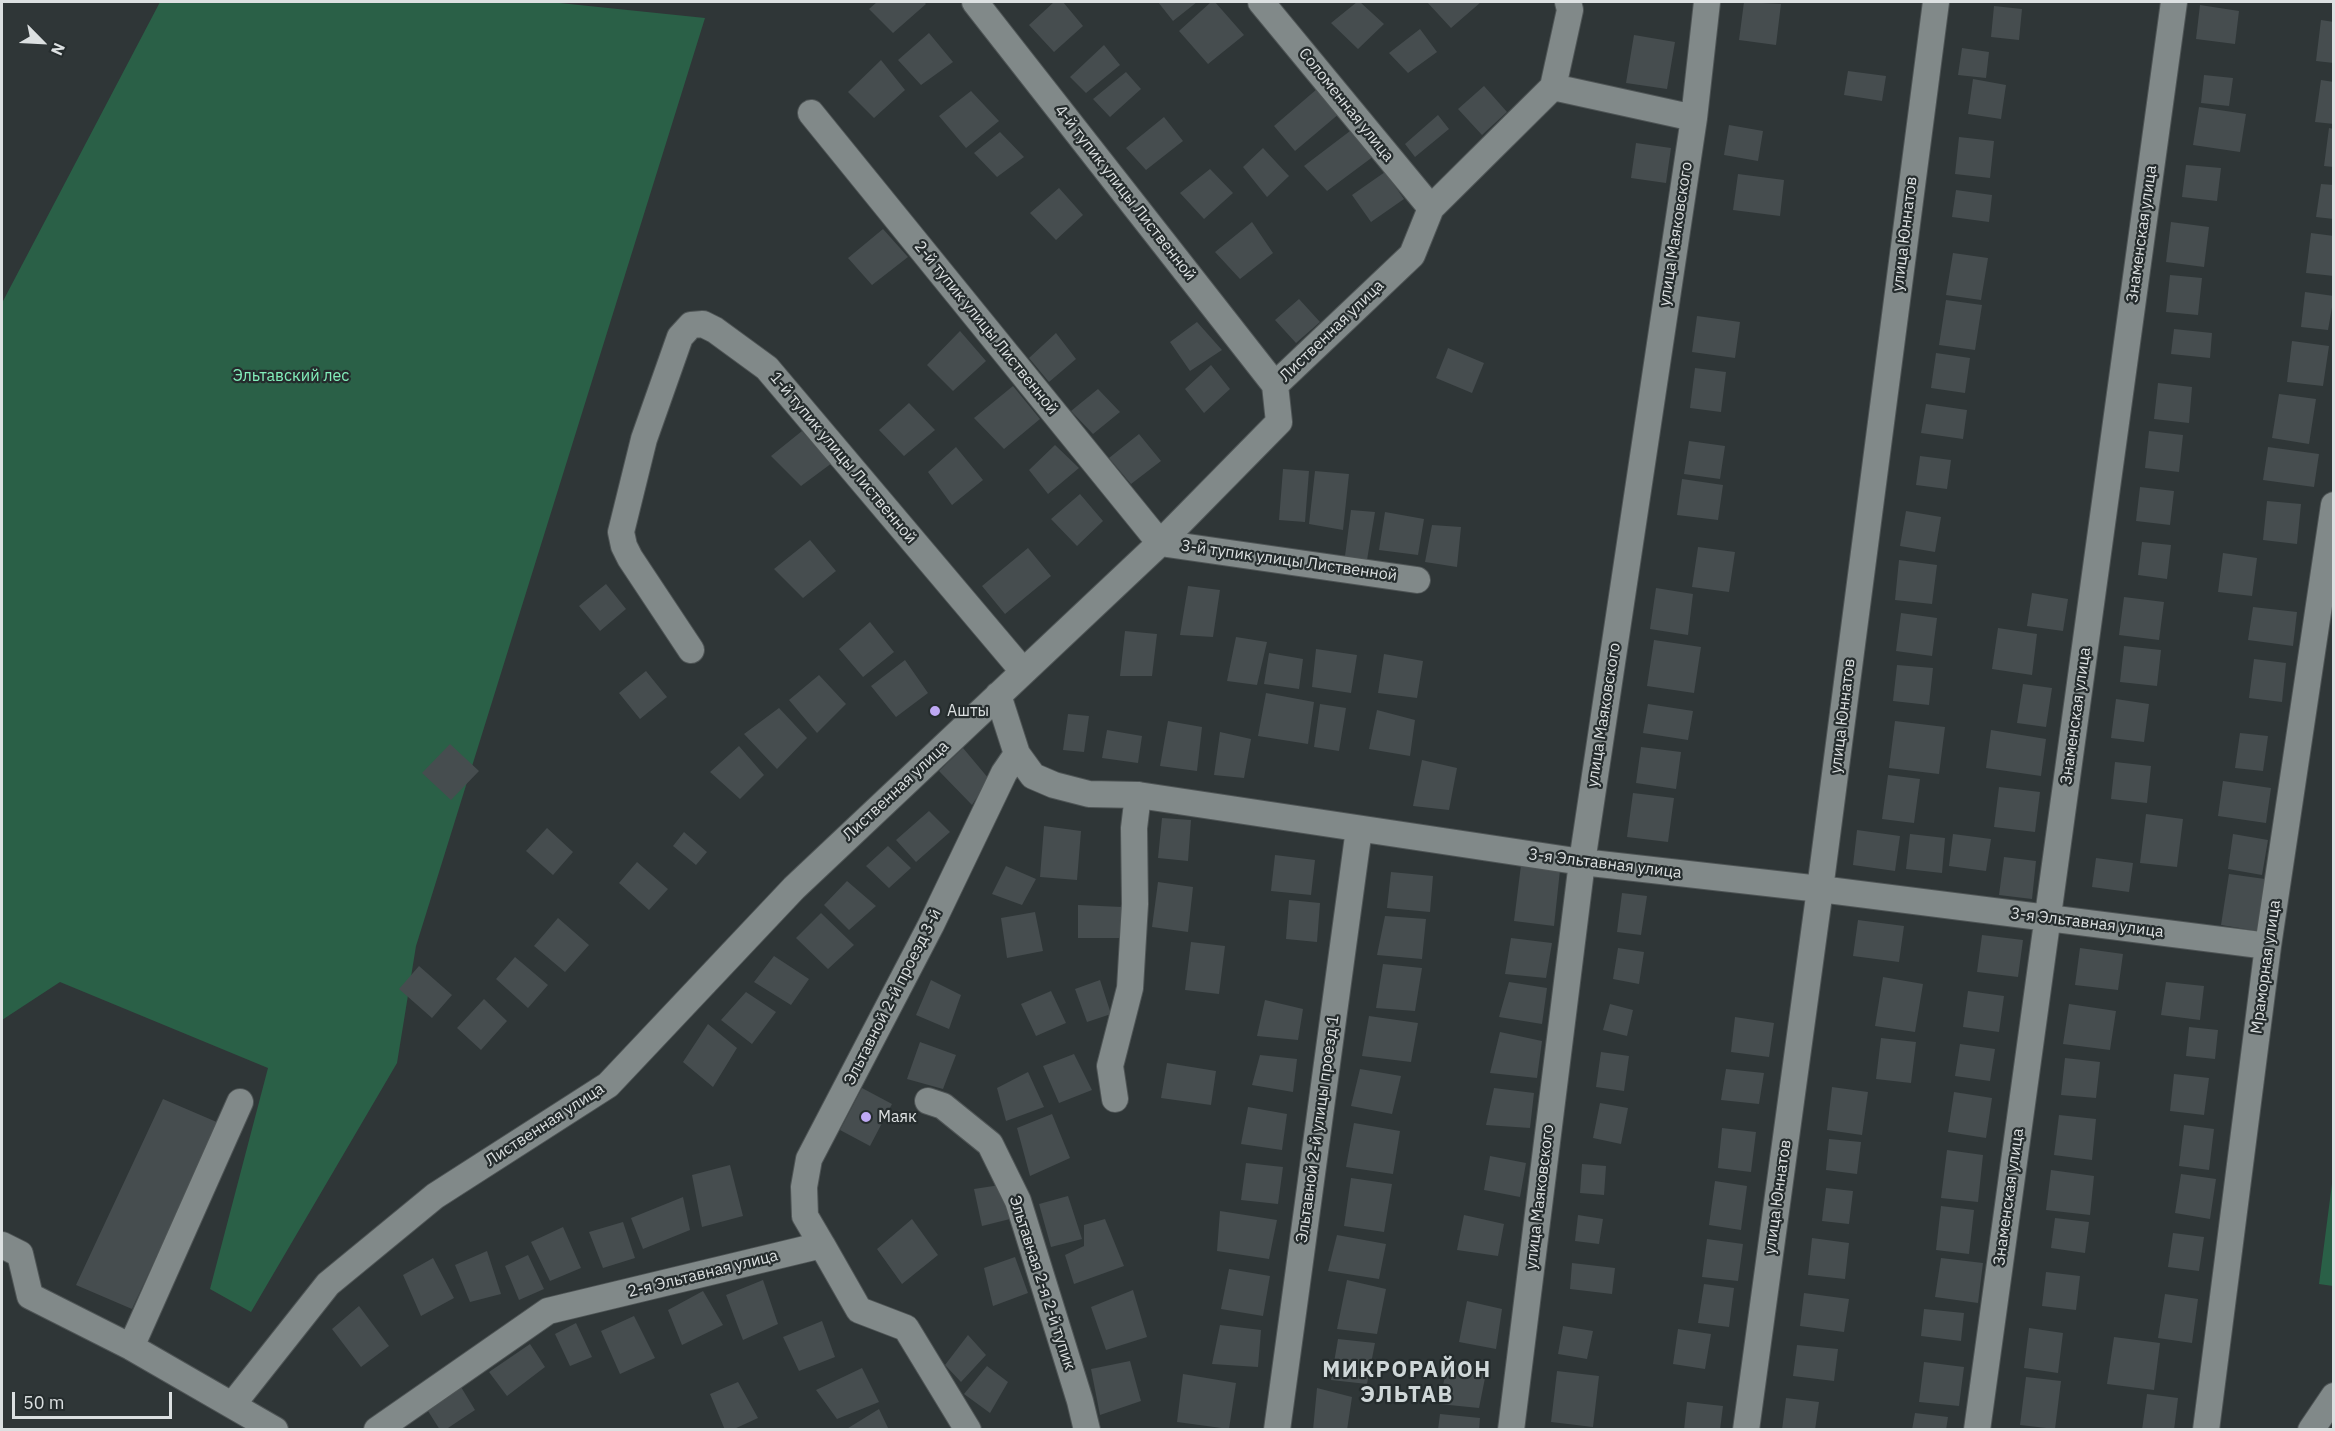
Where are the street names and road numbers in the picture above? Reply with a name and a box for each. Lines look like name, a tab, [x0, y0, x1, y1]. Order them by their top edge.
street label: Соломенная улица	[1294, 44, 1398, 166]
street label: 4-й тупик улицы Лиственной	[1050, 101, 1200, 285]
street label: улица Маяковского	[1655, 160, 1697, 308]
street label: Знаменская улица	[2123, 164, 2161, 304]
street label: улица Юннатов	[1888, 175, 1922, 293]
street label: 2-й тупик улицы Лиственной	[910, 237, 1062, 419]
street label: Лиственная улица	[1276, 276, 1388, 386]
street label: 1-й тупик улицы Лиственной	[766, 368, 920, 548]
street label: 3-й тупик улицы Лиственной	[1180, 536, 1398, 586]
street label: улица Маяковского	[1583, 641, 1625, 789]
street label: Знаменская улица	[2057, 646, 2095, 786]
street label: улица Юннатов	[1826, 657, 1860, 775]
street label: Лиственная улица	[839, 737, 953, 845]
street label: 3-я Эльтавная улица	[1527, 845, 1683, 883]
street label: Мраморная улица	[2247, 899, 2285, 1035]
street label: 3-я Эльтавная улица	[2009, 904, 2165, 942]
street label: Эльтавной 2-й проезд 3-й	[840, 906, 946, 1088]
street label: Эльтавной 2-й улицы проезд 1	[1292, 1014, 1344, 1244]
street label: Лиственная улица	[482, 1079, 608, 1171]
street label: улица Маяковского	[1522, 1123, 1558, 1271]
street label: Знаменская улица	[1990, 1127, 2028, 1267]
street label: улица Юннатов	[1760, 1138, 1796, 1256]
street label: Эльтавная 2-я 2-й тупик	[1005, 1193, 1079, 1373]
street label: 2-я Эльтавная улица	[626, 1246, 780, 1302]

